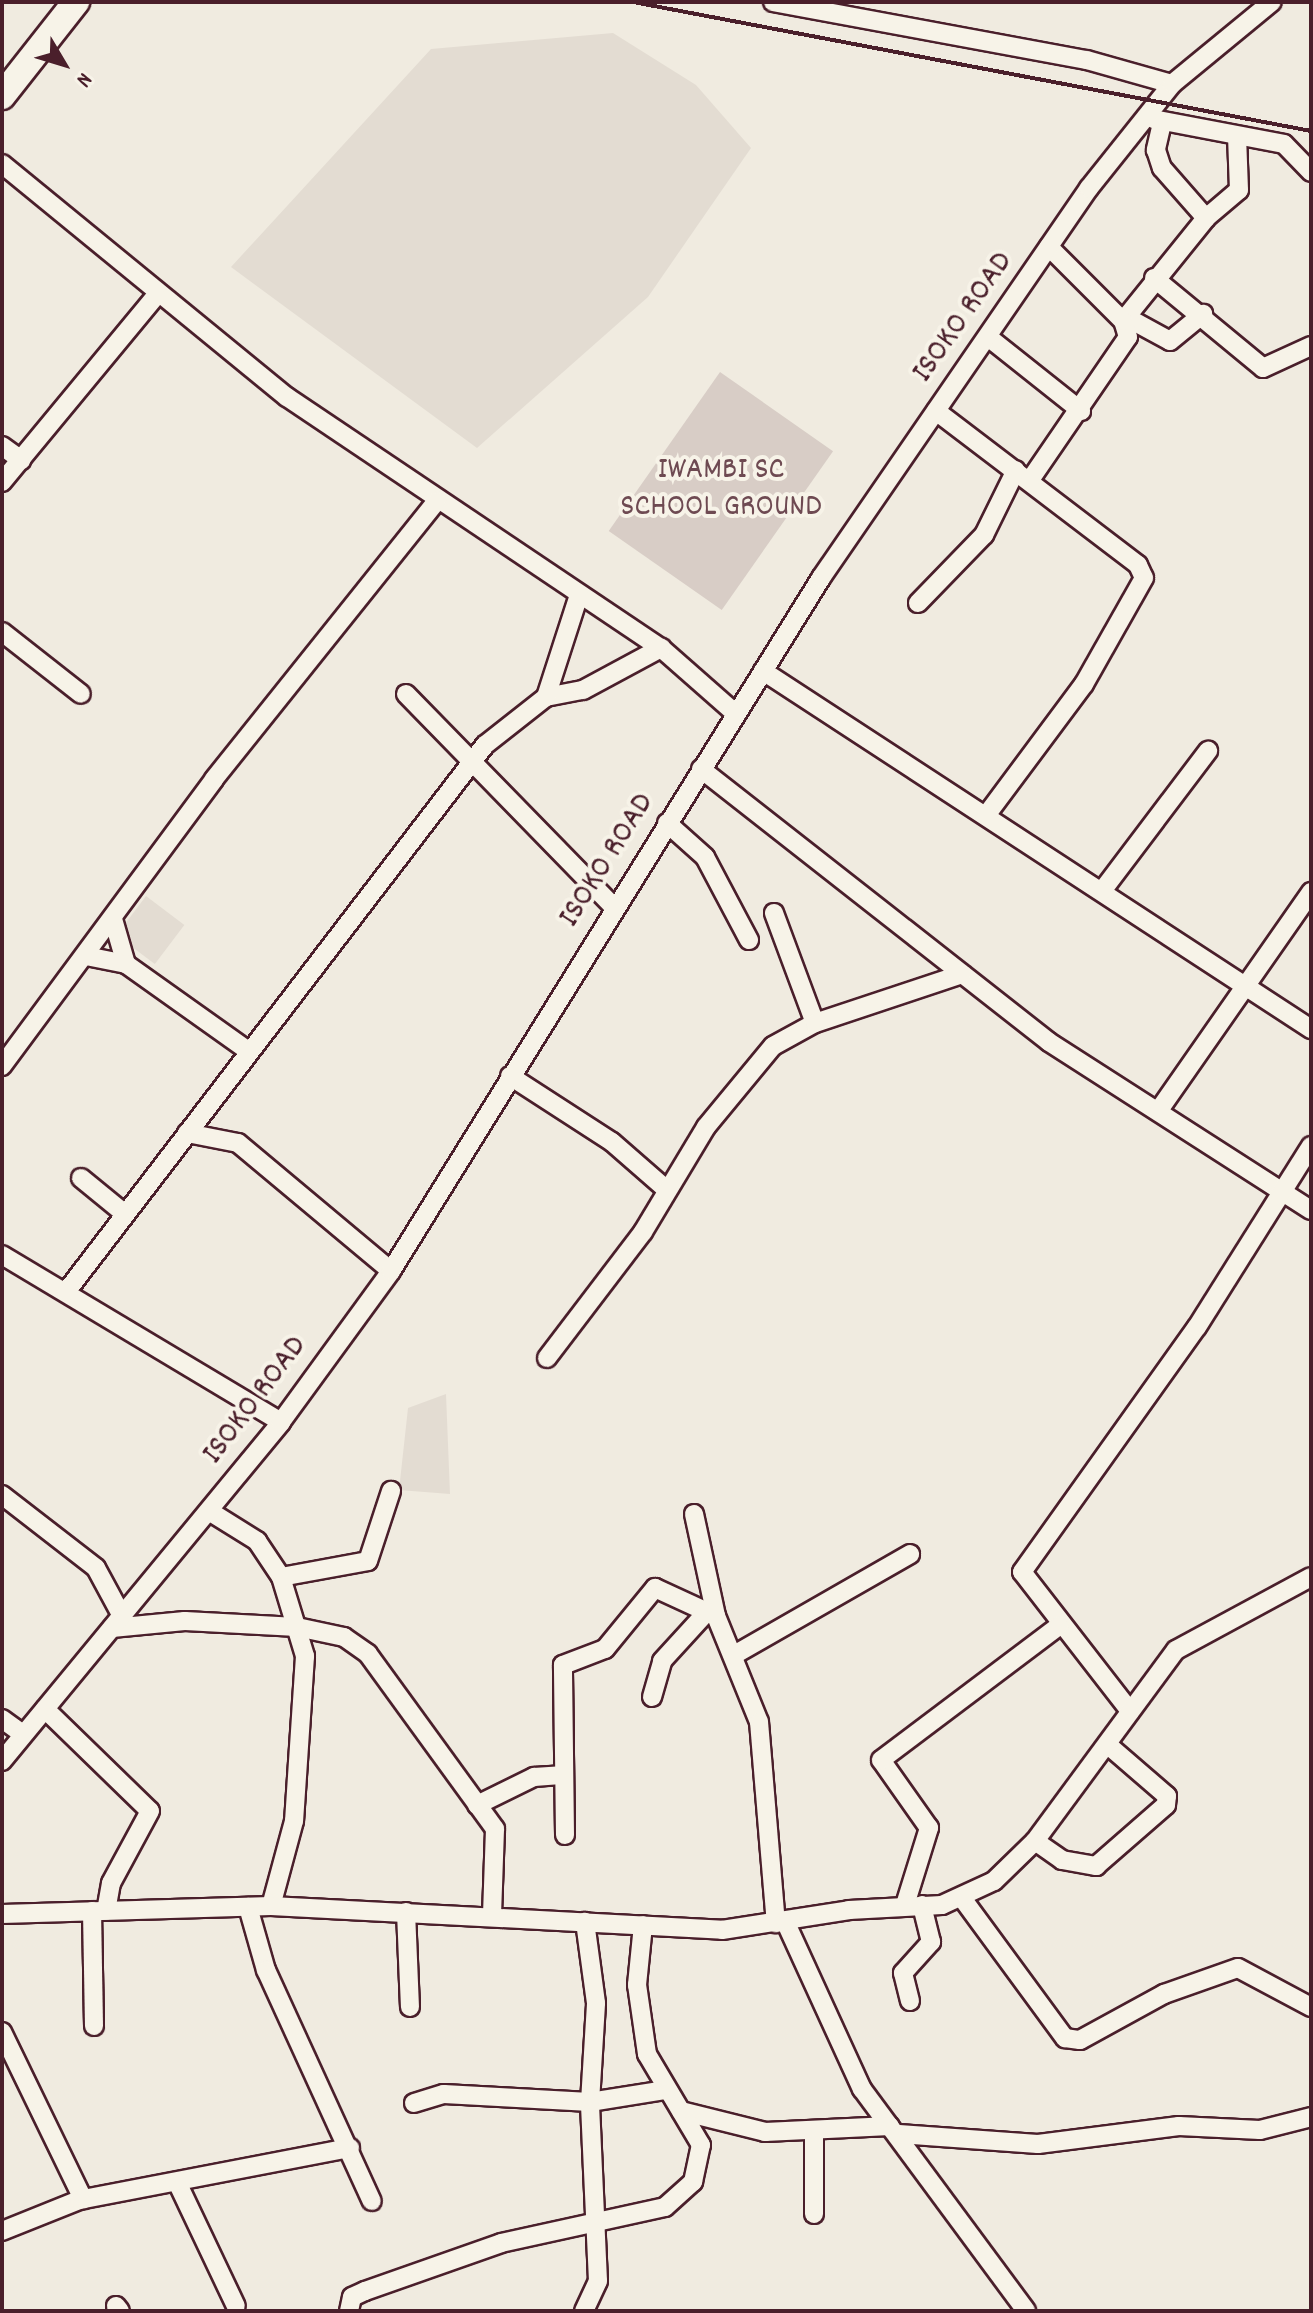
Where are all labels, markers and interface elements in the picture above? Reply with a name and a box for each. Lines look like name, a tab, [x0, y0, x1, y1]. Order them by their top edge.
north arrow	[24, 24, 104, 104]
text: N	[68, 65, 99, 93]
street label: ISOKO ROAD	[905, 245, 1023, 391]
park label: IWAMBI SC SCHOOL GROUND	[620, 453, 822, 528]
street label: ISOKO ROAD	[552, 787, 664, 935]
street label: ISOKO ROAD	[195, 1329, 317, 1473]

